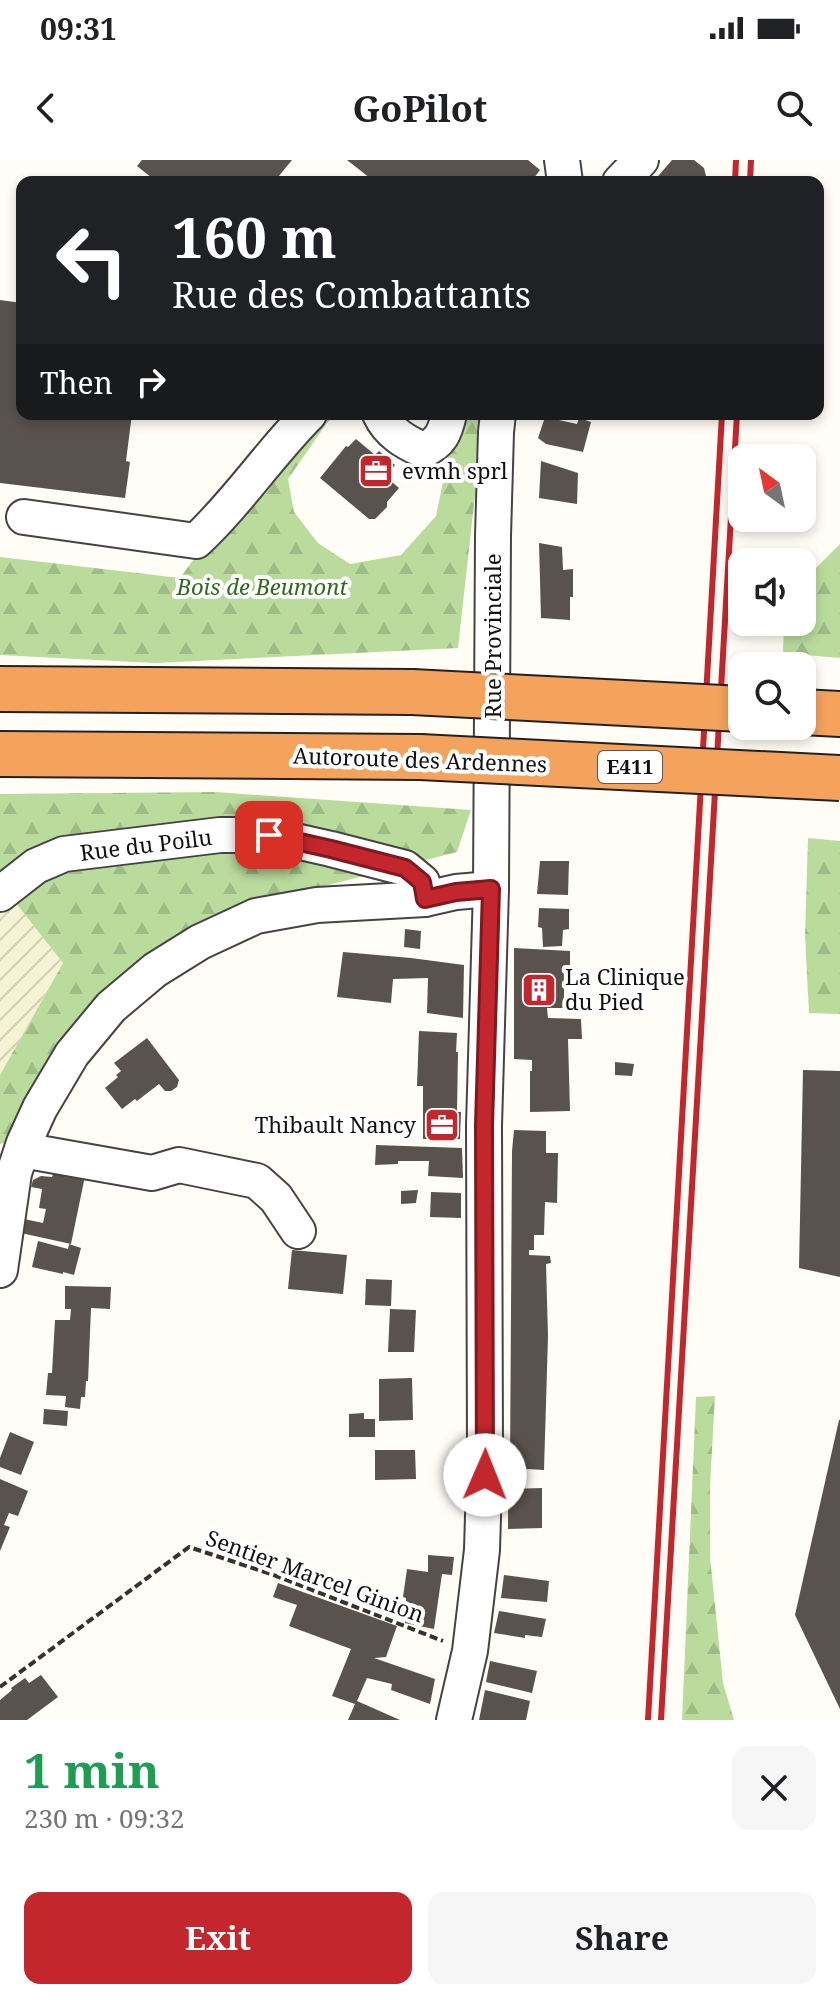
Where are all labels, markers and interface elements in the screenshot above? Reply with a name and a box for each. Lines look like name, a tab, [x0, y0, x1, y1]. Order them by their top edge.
text: 09:31	[40, 8, 117, 49]
text: GoPilot	[353, 84, 487, 133]
icon: back	[24, 86, 68, 130]
icon: search	[772, 86, 816, 130]
text: 160 m	[172, 198, 337, 274]
icon: left	[40, 208, 144, 312]
text: Rue des Combattants	[172, 270, 531, 319]
icon: right	[129, 360, 173, 404]
text: Then	[40, 362, 113, 403]
north arrow	[728, 444, 816, 532]
map controls	[728, 444, 816, 740]
office icon: evmh sprl	[357, 452, 395, 490]
place label: evmh sprl	[402, 455, 508, 485]
button: sound	[728, 548, 816, 636]
street label: Rue Provinciale	[477, 553, 507, 719]
park label: Bois de Beumont	[176, 571, 348, 601]
button: search	[728, 652, 816, 740]
street label: Autoroute des Ardennes	[293, 740, 547, 778]
road number: E411	[598, 751, 662, 783]
pin	[235, 801, 303, 869]
icon: arrive	[247, 813, 291, 857]
street label: Rue du Poilu	[78, 821, 214, 867]
place label: La Clinique du Pied	[565, 961, 685, 1016]
building icon: La Clinique du Pied	[520, 971, 558, 1009]
office icon: Thibault Nancy	[423, 1106, 461, 1144]
place label: Thibault Nancy	[255, 1109, 417, 1139]
position arrow	[443, 1433, 527, 1517]
street label: Sentier Marcel Ginion	[202, 1522, 429, 1628]
text: 1 min	[24, 1737, 160, 1802]
button: close	[732, 1746, 816, 1830]
text: 230 m · 09:32	[24, 1800, 185, 1836]
button: Exit	[24, 1892, 412, 1984]
button: Share	[428, 1892, 816, 1984]

